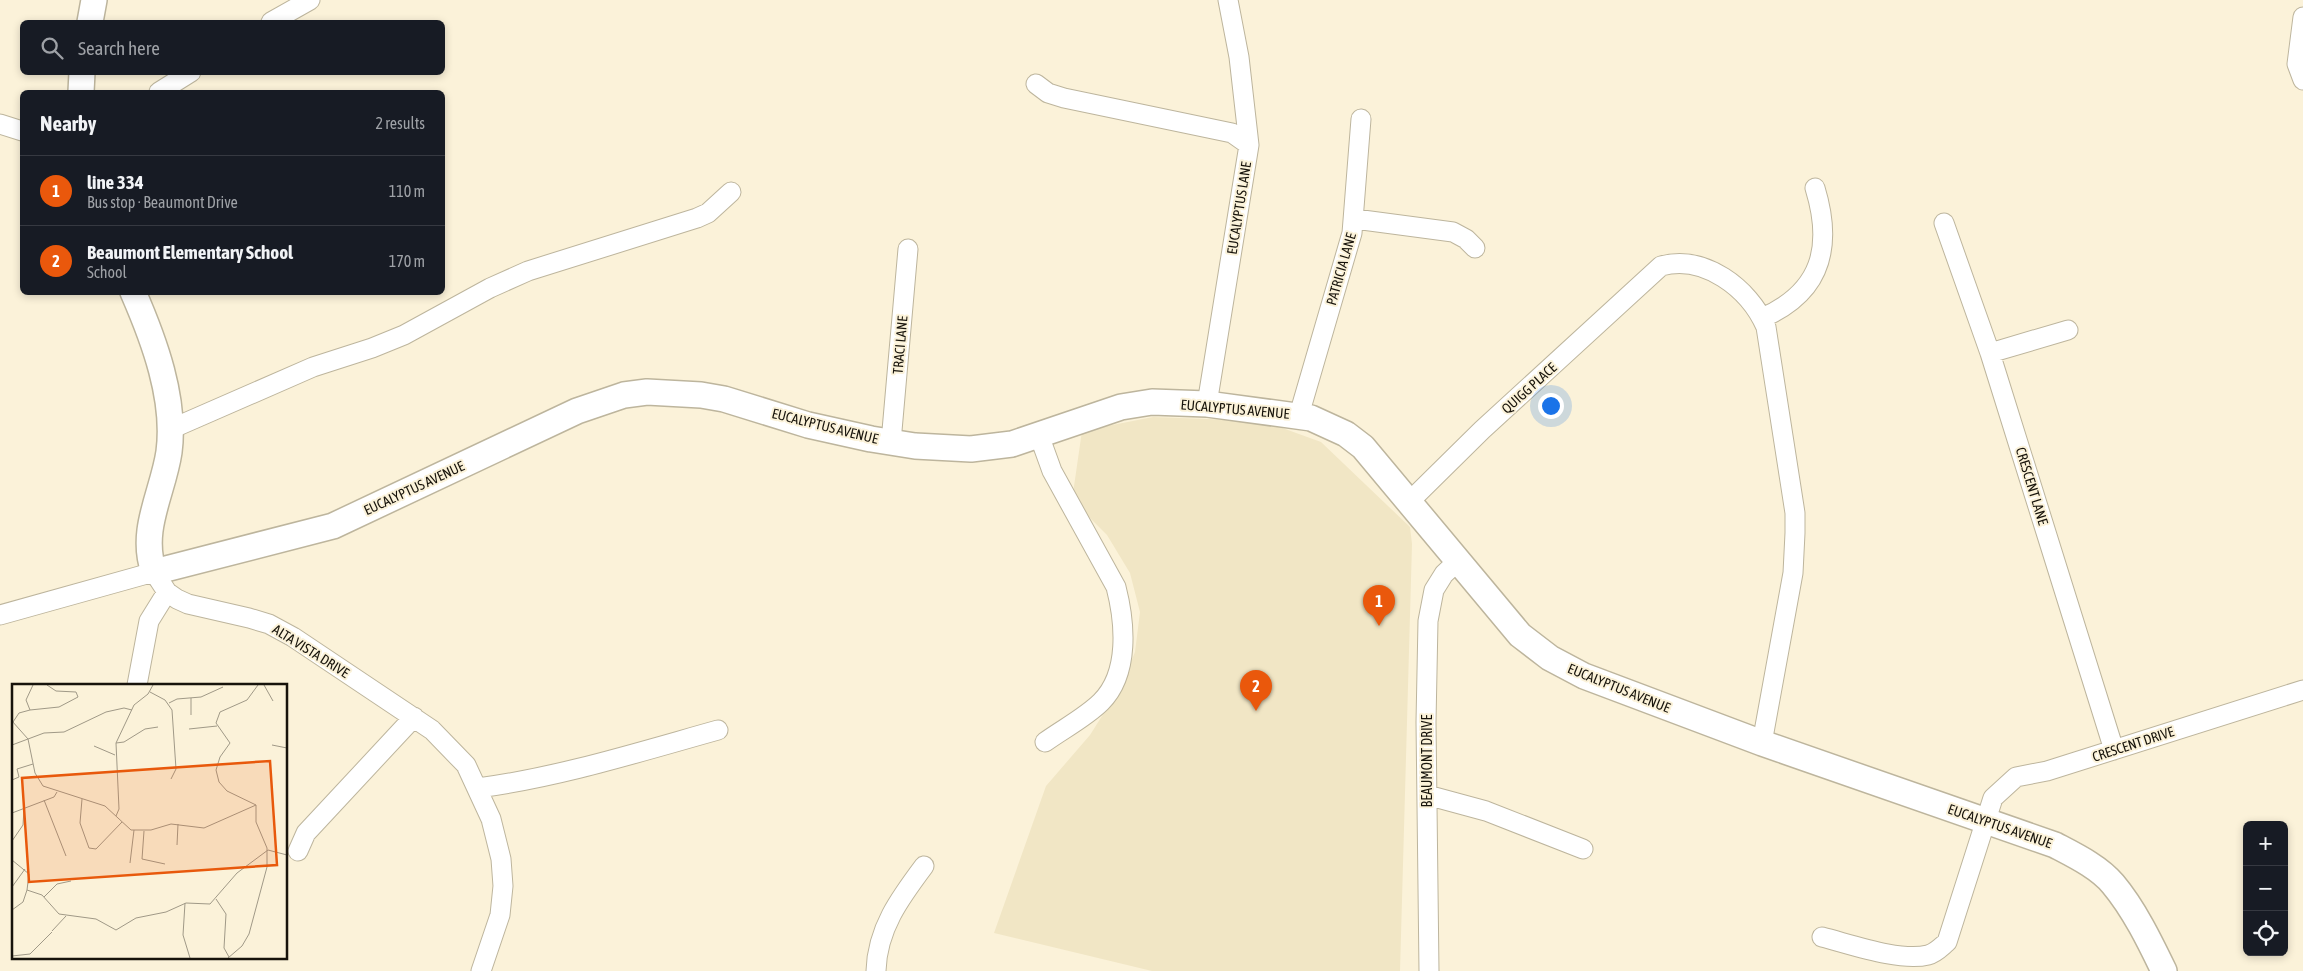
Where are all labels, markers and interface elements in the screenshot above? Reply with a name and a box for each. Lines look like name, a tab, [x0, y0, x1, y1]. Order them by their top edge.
search box	[20, 20, 445, 75]
icon: search	[38, 34, 66, 62]
text: Search here	[78, 37, 160, 59]
text: Nearby	[40, 111, 96, 135]
text: 2 results	[375, 114, 425, 132]
street label: EUCALYPTUS LANE	[1224, 160, 1254, 255]
text: line 334	[87, 171, 144, 193]
text: 1	[52, 182, 60, 200]
text: 110 m	[389, 182, 425, 200]
text: Bus stop · Beaumont Drive	[87, 193, 238, 211]
street label: PATRICIA LANE	[1323, 231, 1359, 307]
text: Beaumont Elementary School	[87, 241, 293, 263]
text: 2	[52, 252, 60, 270]
text: 170 m	[389, 252, 425, 270]
text: School	[87, 263, 127, 281]
street label: TRACI LANE	[889, 315, 911, 375]
street label: QUIGG PLACE	[1498, 359, 1560, 417]
your location	[1538, 393, 1564, 419]
street label: EUCALYPTUS AVENUE	[1180, 396, 1290, 422]
street label: EUCALYPTUS AVENUE	[770, 405, 880, 447]
street label: CRESCENT LANE	[2013, 445, 2051, 527]
street label: EUCALYPTUS AVENUE	[361, 458, 467, 518]
pin: 1	[1363, 585, 1395, 626]
street label: ALTA VISTA DRIVE	[270, 621, 352, 681]
street label: EUCALYPTUS AVENUE	[1565, 660, 1673, 716]
pin: 2	[1240, 670, 1272, 711]
inset map	[12, 684, 288, 958]
street label: BEAUMONT DRIVE	[1419, 715, 1435, 807]
street label: CRESCENT DRIVE	[2090, 723, 2176, 765]
street label: EUCALYPTUS AVENUE	[1946, 801, 2054, 851]
map controls	[2243, 821, 2288, 956]
button: +	[2243, 821, 2288, 866]
button: −	[2243, 866, 2288, 911]
button: locate	[2243, 911, 2288, 956]

